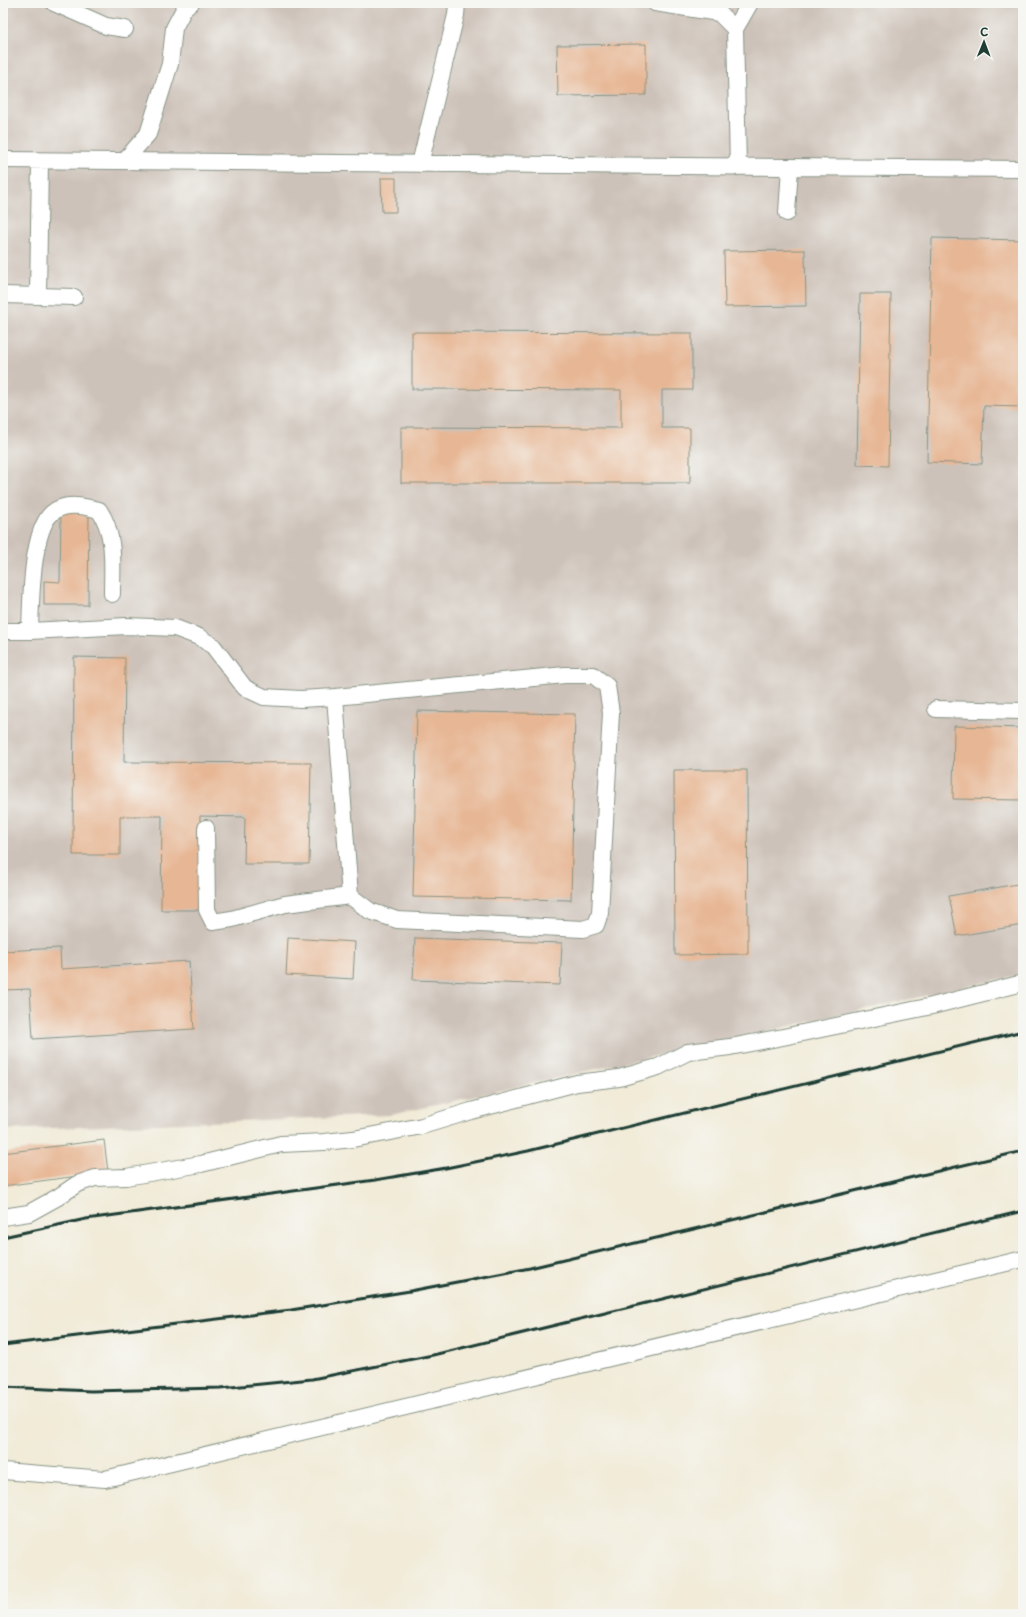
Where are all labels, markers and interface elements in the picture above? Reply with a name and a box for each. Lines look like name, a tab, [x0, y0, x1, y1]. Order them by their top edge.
north arrow	[964, 22, 1004, 62]
text: С	[980, 23, 988, 40]

